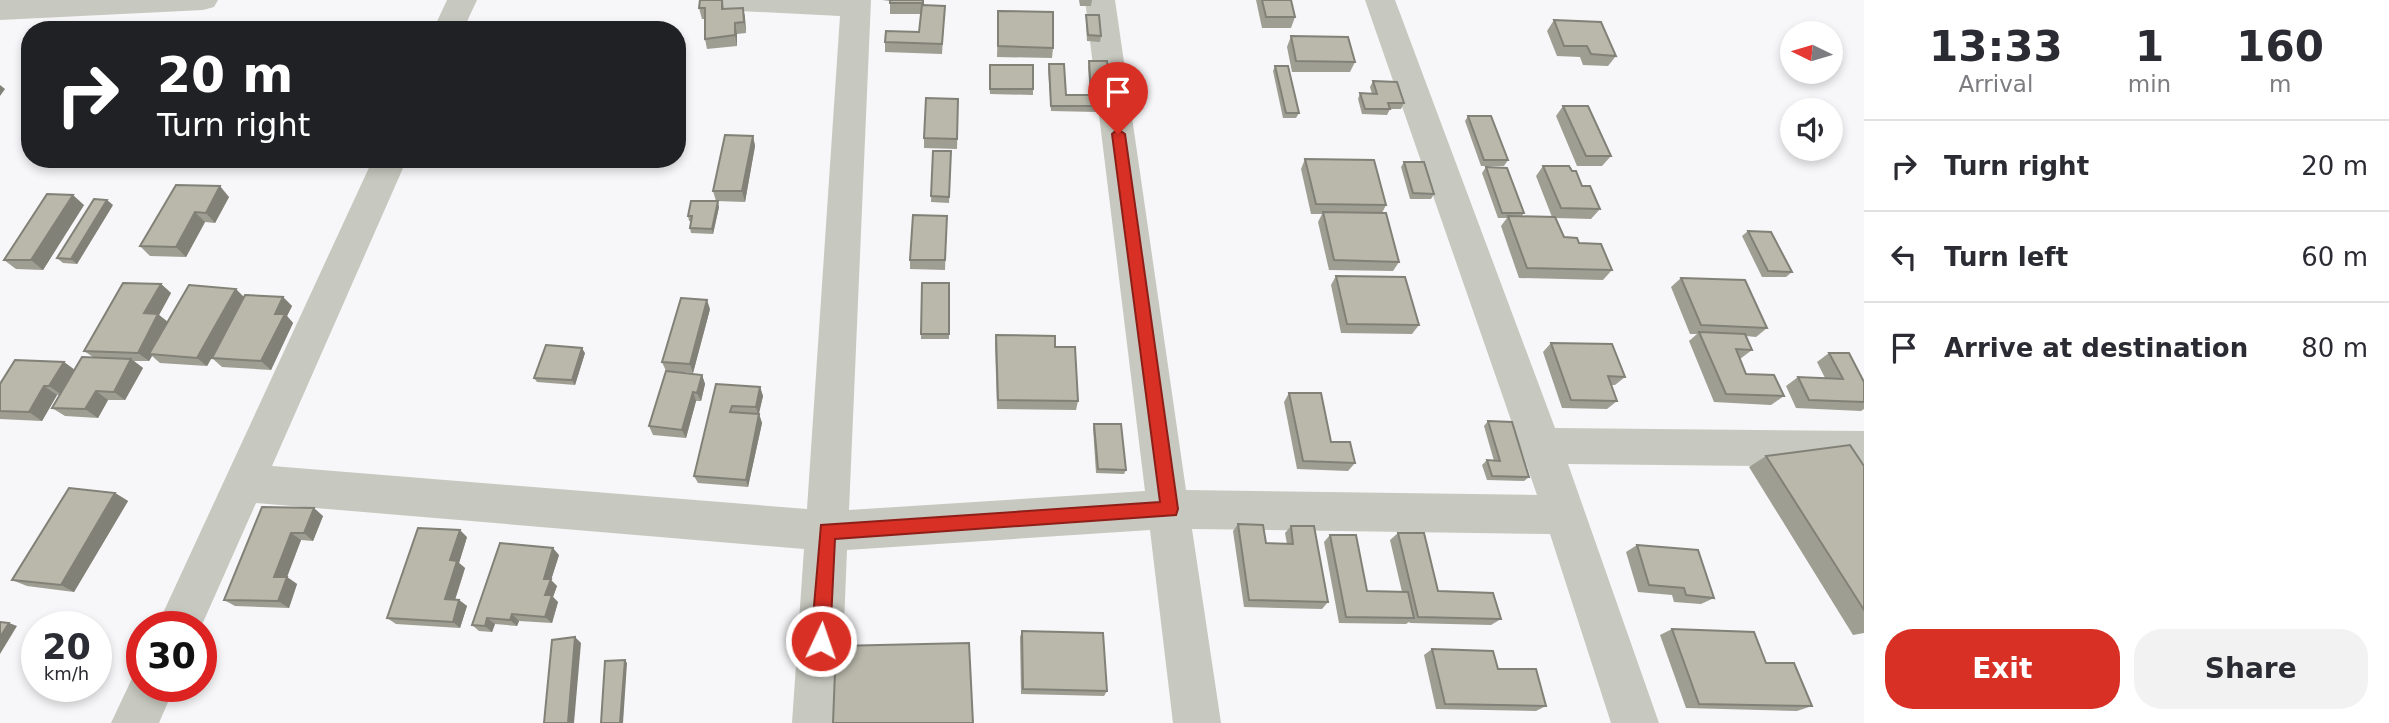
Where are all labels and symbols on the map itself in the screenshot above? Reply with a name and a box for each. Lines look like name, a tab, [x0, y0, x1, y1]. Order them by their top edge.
north arrow	[1780, 21, 1843, 84]
pin	[1088, 62, 1148, 134]
position arrow	[784, 604, 858, 678]
speed limit sign: 30	[126, 611, 217, 702]

